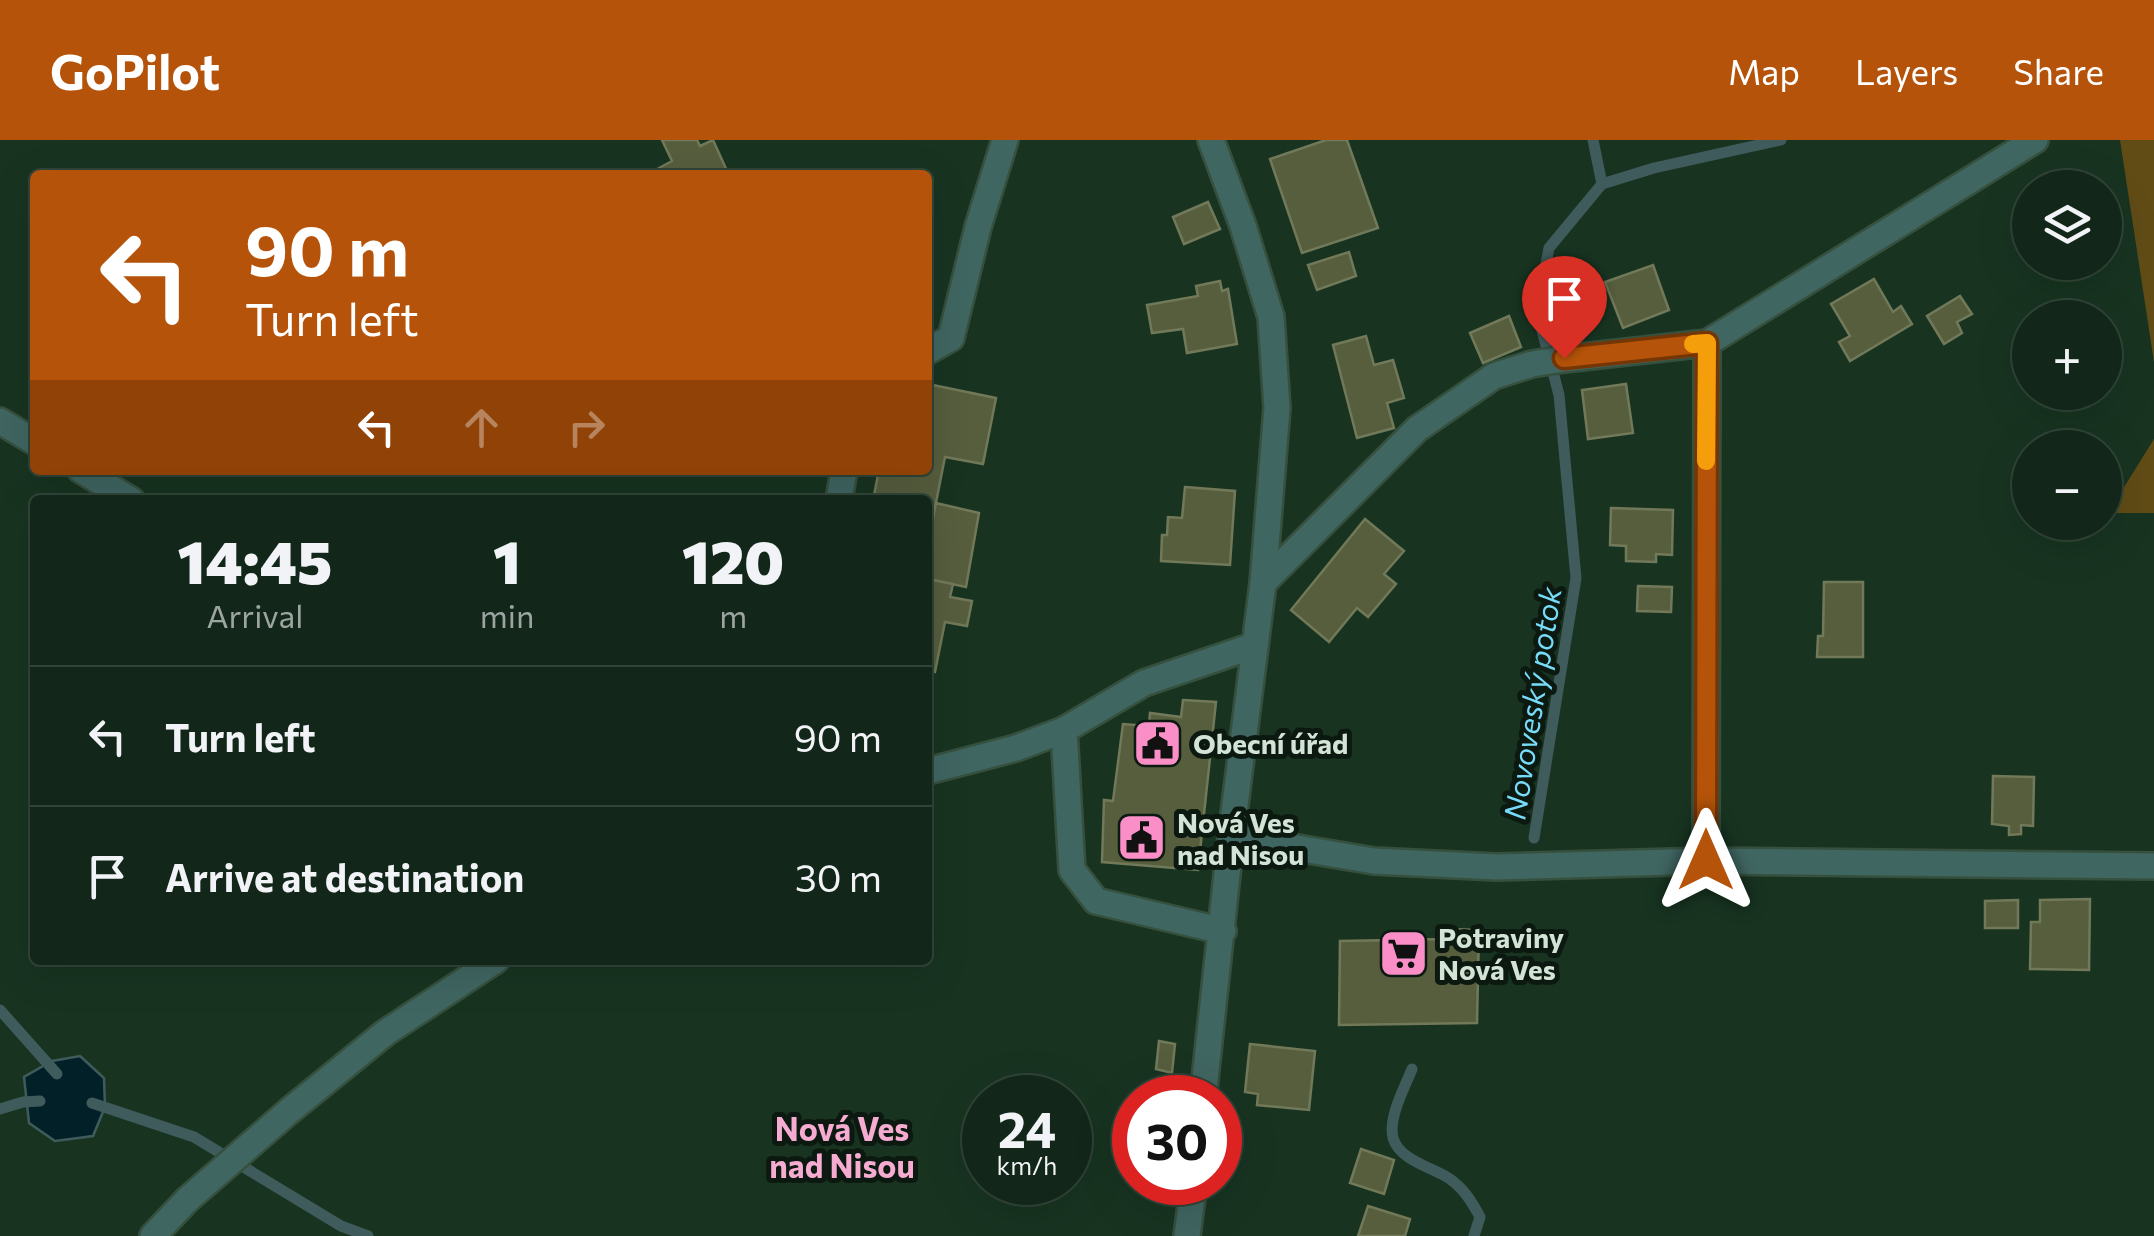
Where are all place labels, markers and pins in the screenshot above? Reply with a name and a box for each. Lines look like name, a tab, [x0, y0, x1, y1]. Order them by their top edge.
pin	[1522, 256, 1607, 359]
public building icon: Obecní úřad	[1132, 717, 1184, 769]
place label: Obecní úřad	[1193, 726, 1348, 760]
place label: Nová Ves nad Nisou	[1177, 805, 1304, 871]
public building icon: Nová Ves nad Nisou	[1116, 812, 1168, 864]
place label: Potraviny Nová Ves	[1438, 920, 1564, 986]
supermarket icon: Potraviny Nová Ves	[1377, 927, 1429, 979]

